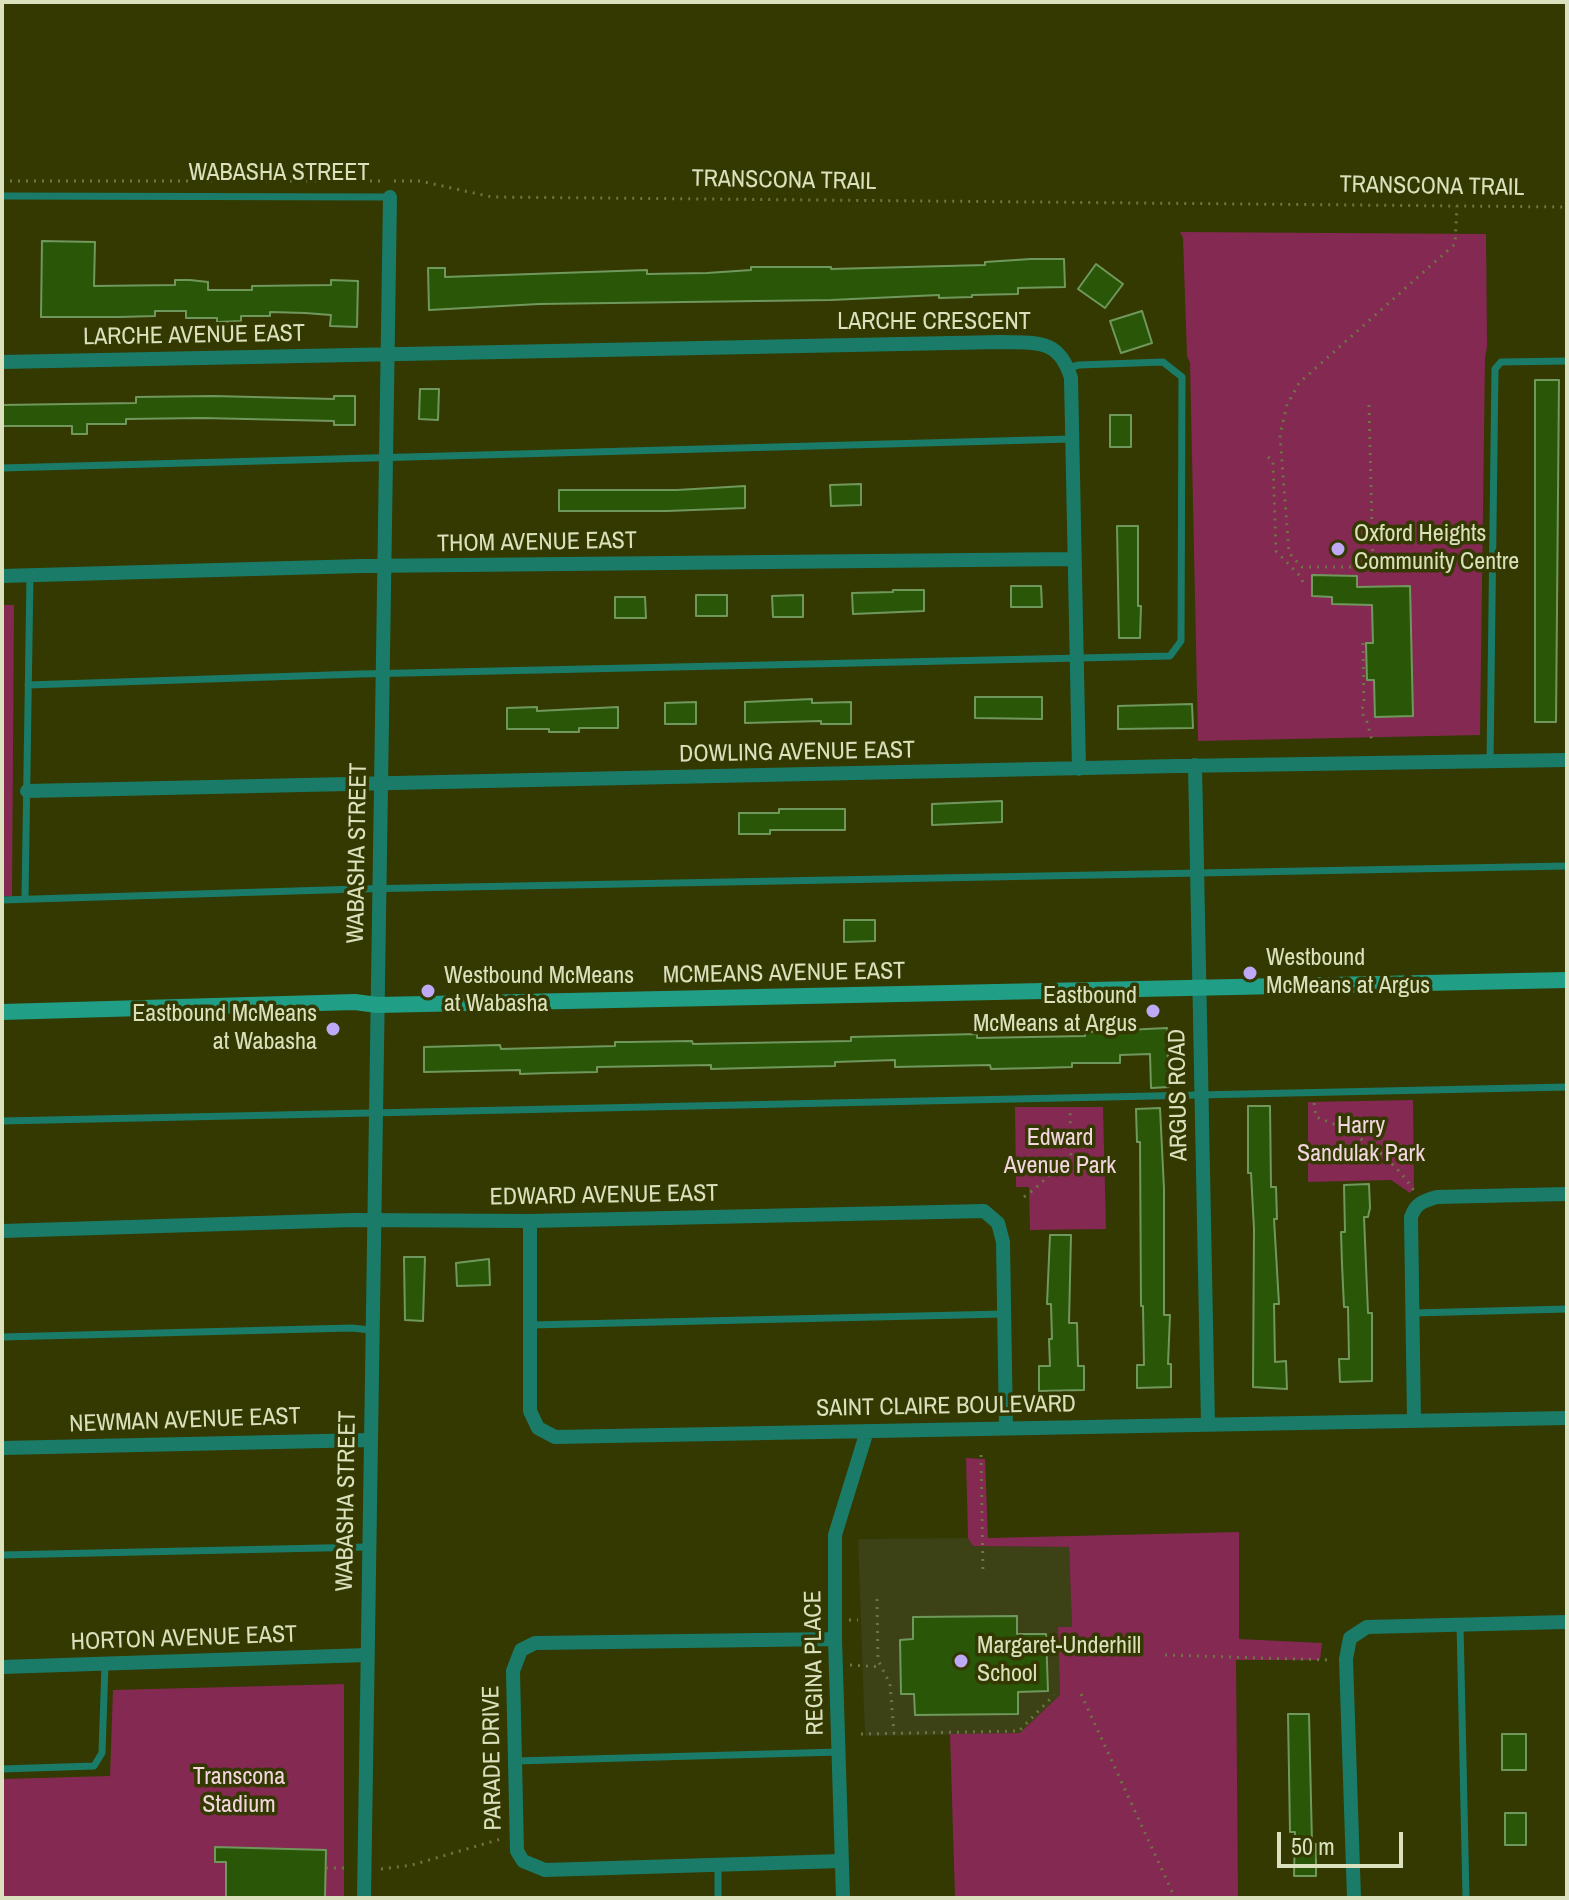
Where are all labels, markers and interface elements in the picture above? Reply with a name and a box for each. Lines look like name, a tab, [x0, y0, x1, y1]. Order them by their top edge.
street label: WABASHA STREET	[189, 160, 369, 188]
street label: TRANSCONA TRAIL	[691, 165, 877, 197]
street label: TRANSCONA TRAIL	[1339, 171, 1525, 203]
street label: LARCHE CRESCENT	[837, 309, 1031, 337]
street label: LARCHE AVENUE EAST	[83, 320, 305, 352]
place label: Oxford Heights Community Centre	[1354, 521, 1519, 577]
street label: THOM AVENUE EAST	[437, 527, 637, 559]
marker: Oxford Heights Community Centre	[1329, 540, 1347, 558]
street label: DOWLING AVENUE EAST	[679, 737, 915, 769]
street label: WABASHA STREET	[342, 762, 374, 944]
place label: Westbound McMeans at Argus	[1266, 945, 1430, 1001]
street label: MCMEANS AVENUE EAST	[663, 957, 905, 991]
place label: Westbound McMeans at Wabasha	[444, 963, 634, 1019]
marker: Westbound McMeans at Argus	[1241, 964, 1259, 982]
marker: Westbound McMeans at Wabasha	[419, 982, 437, 1000]
place label: Eastbound McMeans at Argus	[973, 983, 1137, 1039]
place label: Eastbound McMeans at Wabasha	[132, 1001, 317, 1057]
marker: Eastbound McMeans at Argus	[1144, 1002, 1162, 1020]
marker: Eastbound McMeans at Wabasha	[324, 1020, 342, 1038]
street label: ARGUS ROAD	[1163, 1029, 1195, 1161]
park label: Harry Sandulak Park	[1297, 1113, 1425, 1169]
park label: Edward Avenue Park	[1004, 1125, 1116, 1181]
street label: EDWARD AVENUE EAST	[489, 1180, 719, 1212]
street label: SAINT CLAIRE BOULEVARD	[816, 1390, 1076, 1424]
street label: NEWMAN AVENUE EAST	[69, 1403, 301, 1439]
street label: WABASHA STREET	[331, 1410, 363, 1592]
street label: REGINA PLACE	[799, 1590, 831, 1736]
street label: HORTON AVENUE EAST	[70, 1621, 298, 1657]
place label: Margaret-Underhill School	[977, 1633, 1141, 1689]
marker: Margaret-Underhill School	[952, 1652, 970, 1670]
street label: PARADE DRIVE	[477, 1685, 509, 1831]
park label: Transcona Stadium	[193, 1764, 285, 1820]
scale bar	[1281, 1816, 1407, 1866]
text: 50 m	[1291, 1830, 1335, 1862]

